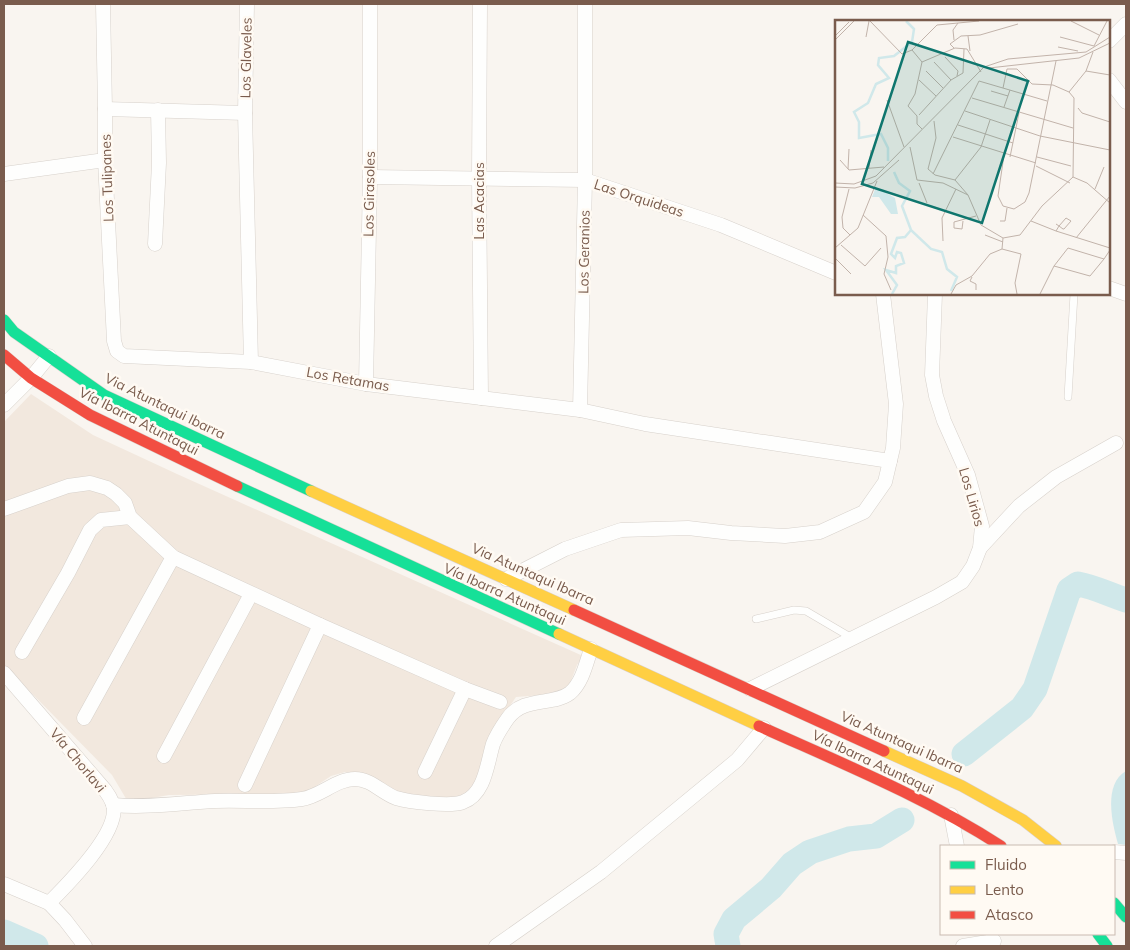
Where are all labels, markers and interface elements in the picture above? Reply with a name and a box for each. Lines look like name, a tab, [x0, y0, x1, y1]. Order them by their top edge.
street label: Los Glaveles	[236, 17, 256, 99]
inset map	[835, 20, 1110, 295]
street label: Los Tulipanes	[96, 134, 118, 222]
street label: Los Girasoles	[359, 151, 379, 237]
street label: Las Acacias	[470, 162, 488, 240]
street label: Las Orquideas	[592, 175, 686, 221]
street label: Los Geranios	[574, 210, 594, 294]
street label: Los Retamas	[305, 363, 391, 395]
street label: Via Atuntaqui Ibarra	[102, 369, 228, 443]
street label: Vía Ibarra Atuntaqui	[76, 383, 202, 459]
street label: Los Lirios	[955, 465, 989, 529]
street label: Via Atuntaqui Ibarra	[469, 539, 597, 609]
street label: Vía Ibarra Atuntaqui	[441, 559, 569, 629]
street label: Via Atuntaqui Ibarra	[838, 707, 966, 777]
street label: Vía Chorlavi	[46, 724, 110, 796]
street label: Vía Ibarra Atuntaqui	[809, 726, 937, 798]
legend	[940, 845, 1115, 935]
text: Fluido	[985, 855, 1027, 874]
text: Lento	[985, 880, 1024, 899]
text: Atasco	[985, 905, 1033, 924]

